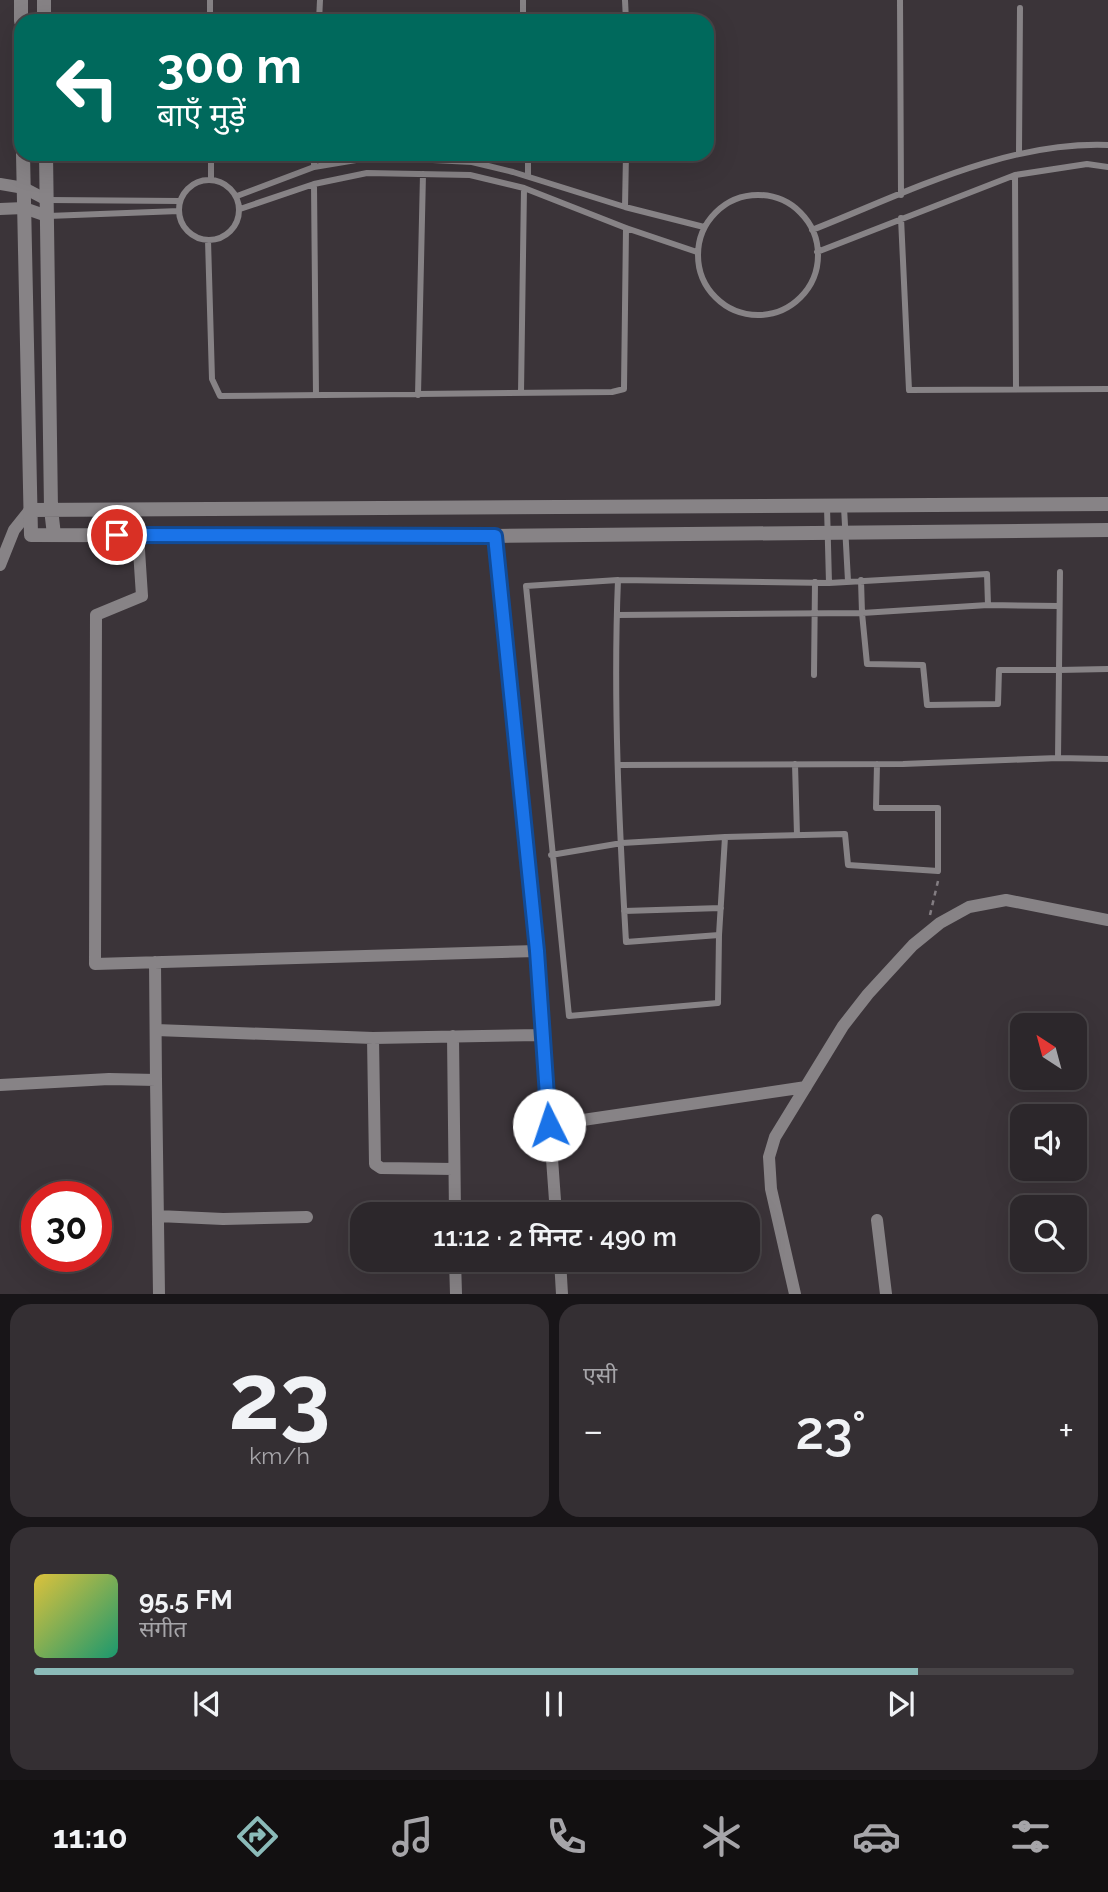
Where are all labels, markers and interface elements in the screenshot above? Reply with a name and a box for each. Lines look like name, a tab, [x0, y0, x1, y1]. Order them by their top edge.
text: 300 m	[157, 37, 302, 94]
icon: left	[42, 42, 133, 133]
text: बाएँ मुड़ें	[157, 96, 246, 133]
pin	[87, 505, 147, 565]
icon: arrive	[98, 516, 136, 554]
north arrow	[1010, 1013, 1087, 1090]
map controls	[1010, 1013, 1087, 1272]
position arrow	[512, 1088, 586, 1162]
button: sound	[1010, 1104, 1087, 1181]
speed limit sign: 30	[21, 1181, 112, 1272]
button: search	[1010, 1195, 1087, 1272]
text: 11:12 · 2 मिनट · 490 m	[433, 1222, 677, 1252]
text: 23	[228, 1343, 331, 1450]
text: एसी	[583, 1361, 617, 1388]
text: 23°	[796, 1400, 866, 1461]
text: −	[583, 1408, 603, 1453]
text: +	[1058, 1408, 1074, 1453]
text: km/h	[249, 1442, 310, 1469]
text: 95.5 FM	[139, 1585, 233, 1615]
text: संगीत	[139, 1615, 187, 1642]
icon: previous	[188, 1685, 226, 1723]
icon: pause	[535, 1685, 573, 1723]
icon: next	[882, 1685, 920, 1723]
icon: directions	[233, 1812, 282, 1861]
icon: music	[388, 1812, 437, 1861]
icon: phone	[542, 1812, 591, 1861]
icon: climate	[697, 1812, 746, 1861]
icon: car	[852, 1812, 901, 1861]
icon: filters	[1006, 1812, 1055, 1861]
text: 11:10	[53, 1818, 128, 1855]

